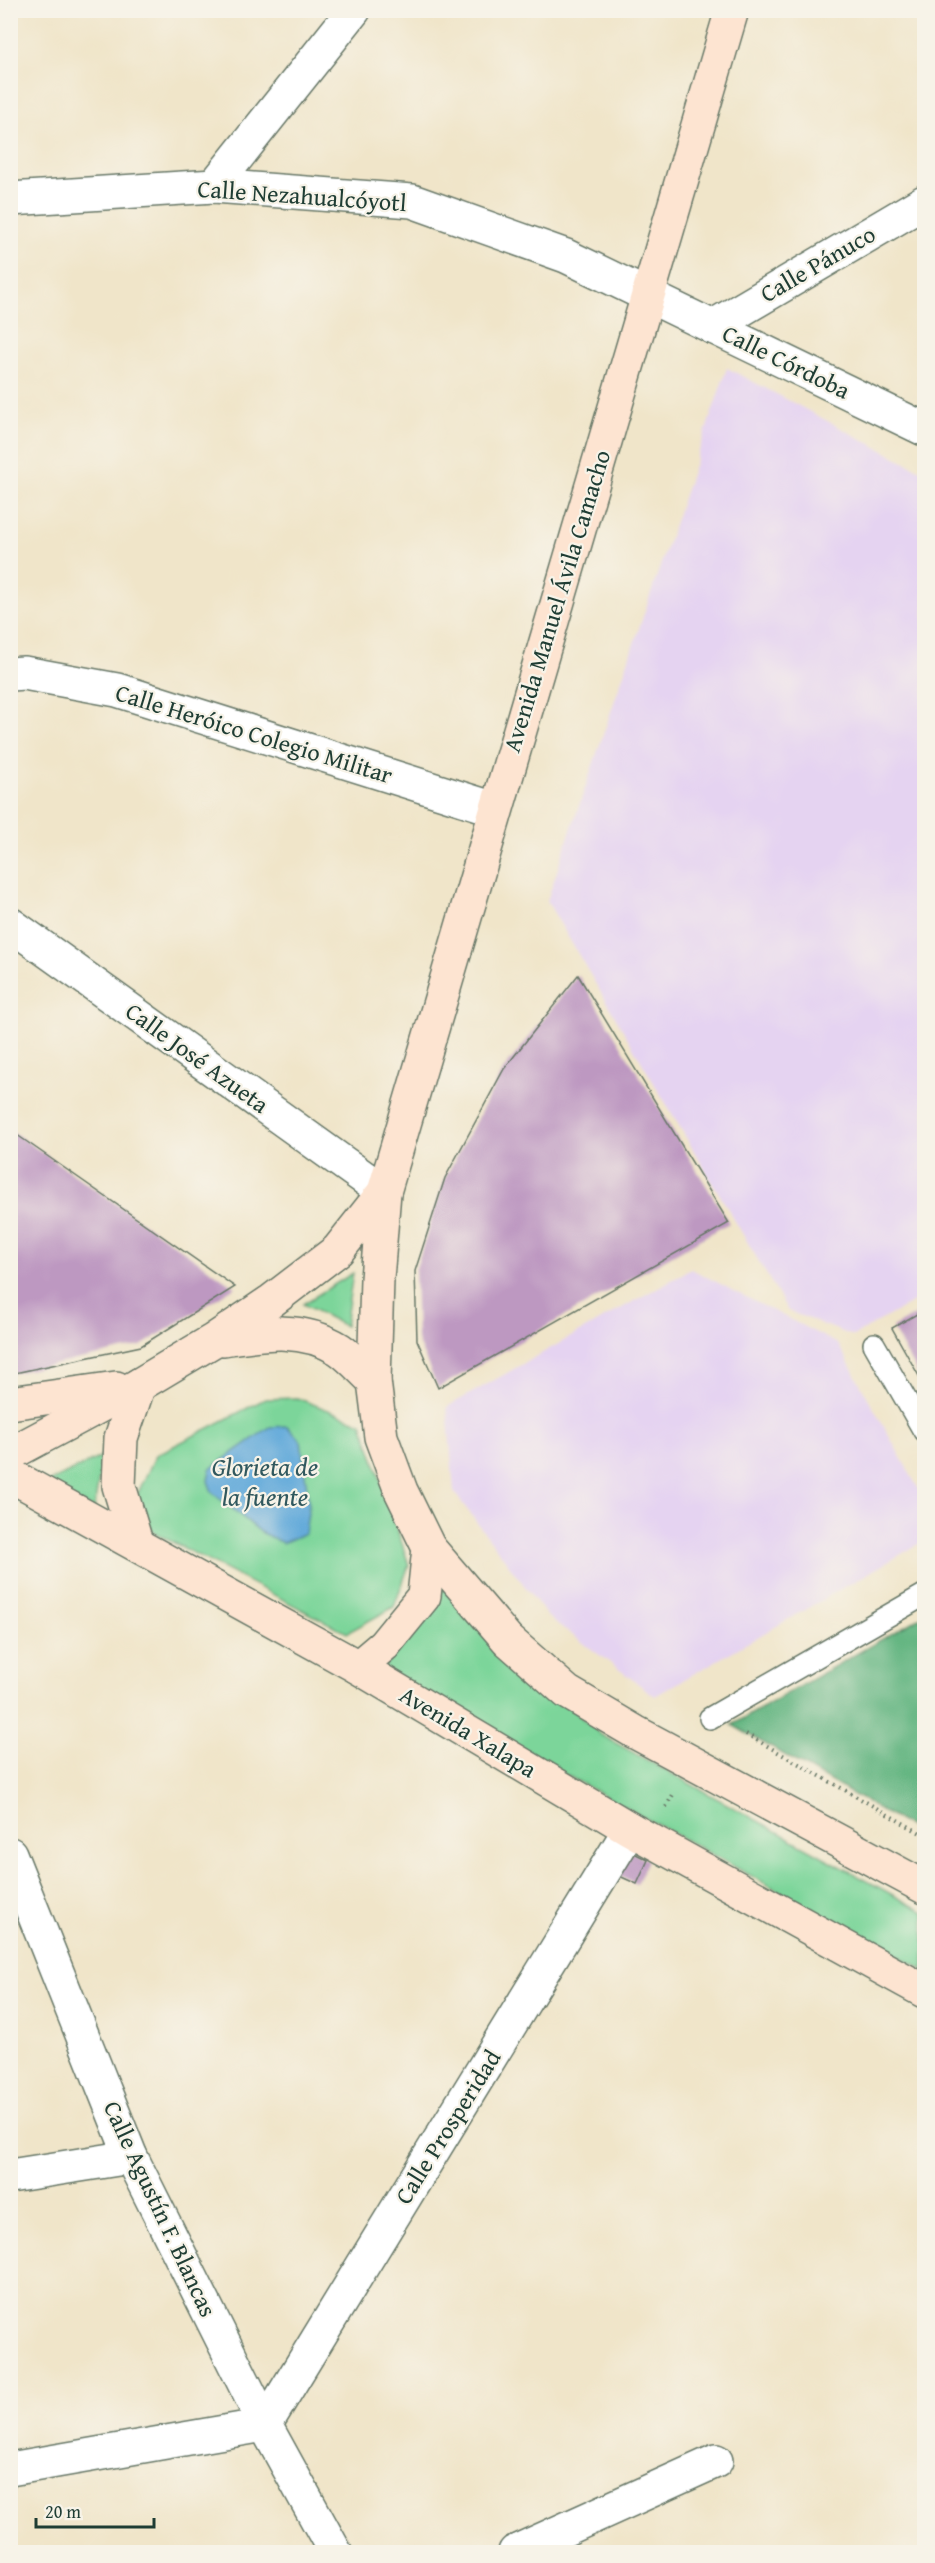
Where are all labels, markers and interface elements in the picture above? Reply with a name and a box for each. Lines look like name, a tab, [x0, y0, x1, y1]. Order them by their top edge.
street label: Calle Nezahualcóyotl	[196, 171, 408, 220]
street label: Calle Pánuco	[754, 216, 882, 311]
street label: Calle Córdoba	[716, 316, 857, 408]
street label: Avenida Manuel Ávila Camacho	[494, 445, 619, 756]
street label: Calle Heróico Colegio Militar	[111, 675, 397, 792]
street label: Calle José Azueta	[118, 994, 277, 1122]
water label: Glorieta de la fuente	[212, 1447, 318, 1516]
street label: Avenida Xalapa	[393, 1677, 544, 1787]
street label: Calle Prosperidad	[386, 2042, 509, 2211]
street label: Calle Agustín F. Blancas	[95, 2095, 226, 2322]
scale bar	[36, 2491, 154, 2529]
text: 20 m	[45, 2498, 81, 2525]

